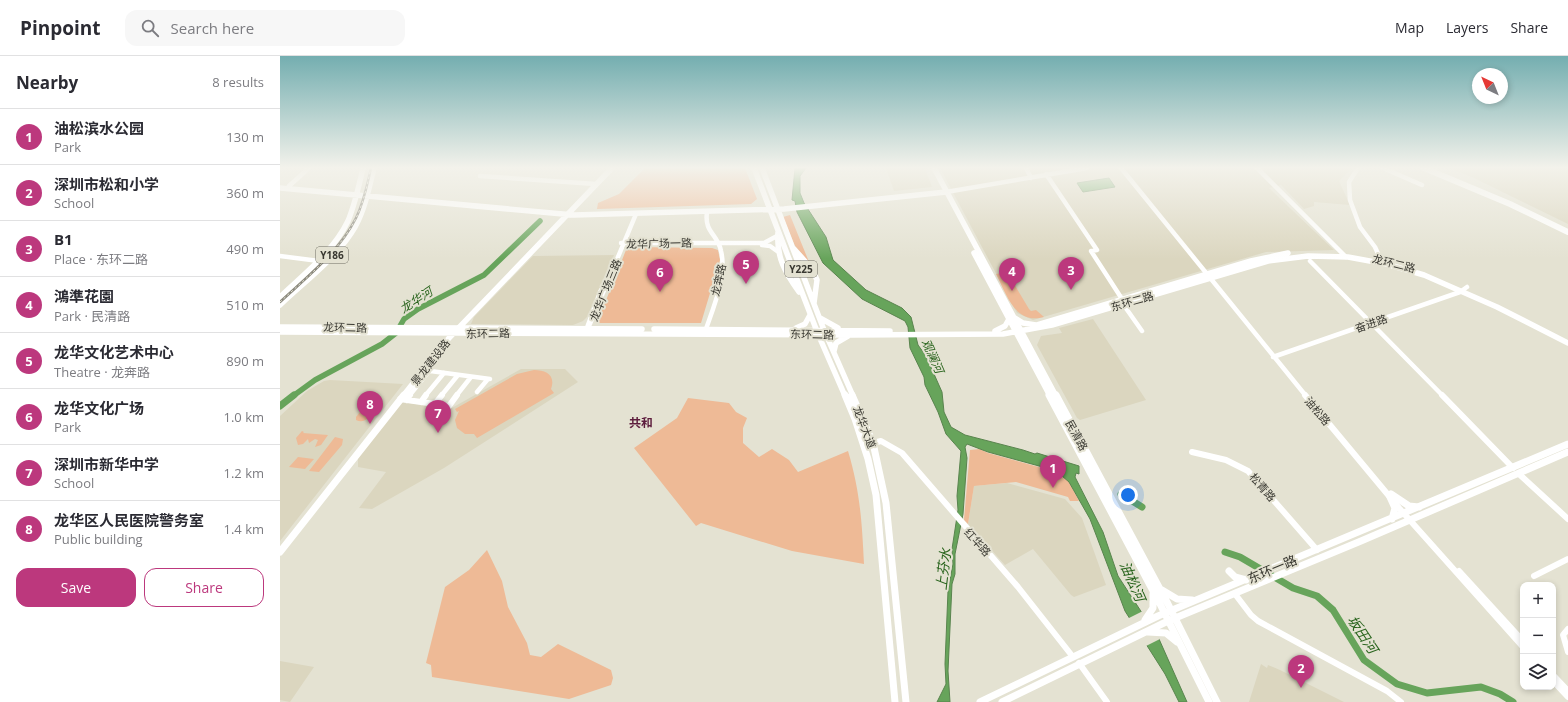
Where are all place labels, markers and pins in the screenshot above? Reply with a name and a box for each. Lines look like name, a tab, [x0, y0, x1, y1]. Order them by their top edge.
pin: 5	[733, 251, 759, 284]
pin: 3	[1058, 257, 1084, 290]
pin: 4	[999, 258, 1025, 291]
pin: 6	[647, 259, 673, 292]
pin: 8	[357, 391, 383, 424]
pin: 7	[425, 400, 451, 433]
pin: 1	[1040, 455, 1066, 488]
pin: 2	[1288, 655, 1314, 688]

